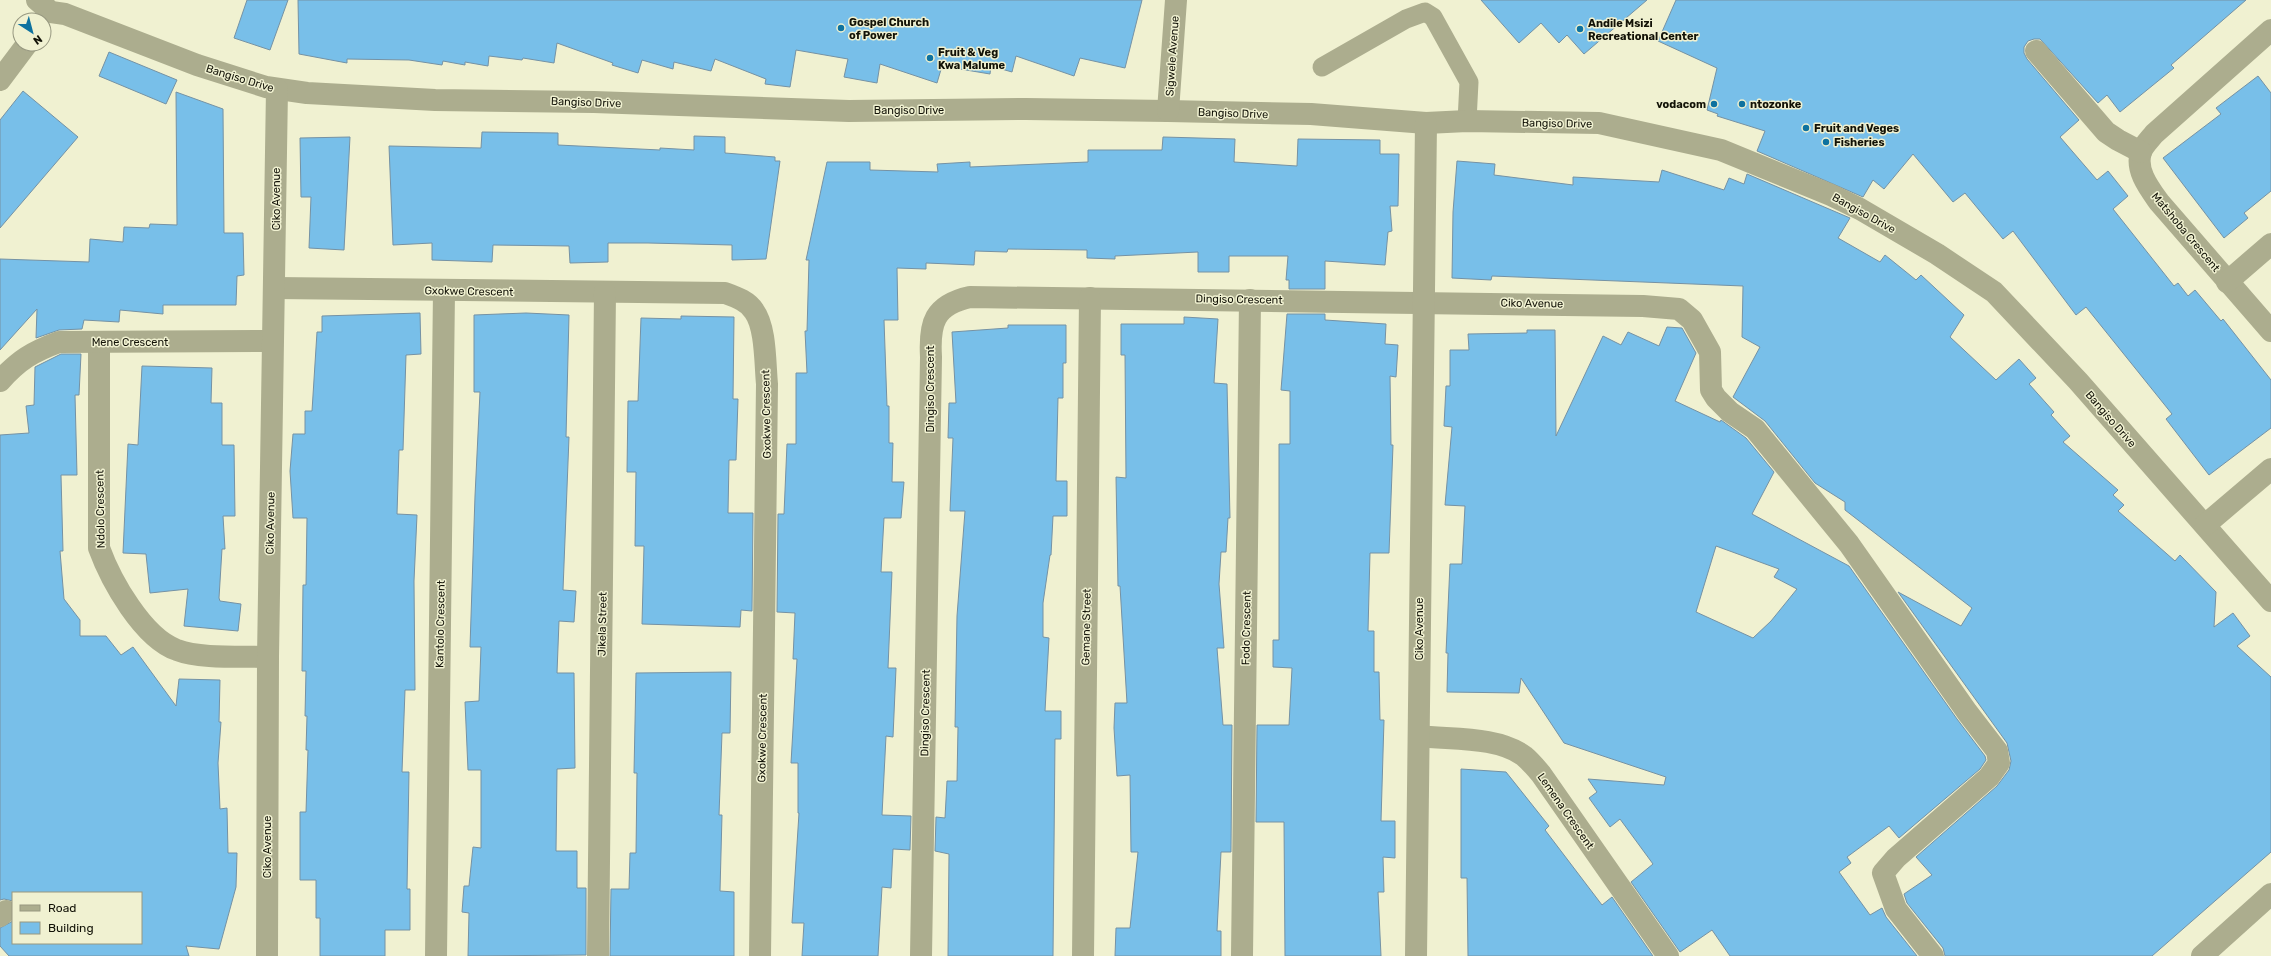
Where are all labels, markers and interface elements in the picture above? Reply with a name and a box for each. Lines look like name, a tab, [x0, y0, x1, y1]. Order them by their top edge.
north arrow	[12, 12, 52, 52]
street label: Sigwele Avenue	[1163, 15, 1182, 97]
place label: Gospel Church of Power	[849, 16, 929, 42]
place label: Andile Msizi Recreational Center	[1588, 17, 1698, 43]
marker: Gospel Church of Power	[836, 23, 846, 33]
marker: Andile Msizi Recreational Center	[1575, 24, 1585, 34]
text: N	[30, 32, 45, 47]
place label: Fruit & Veg Kwa Malume	[938, 46, 1006, 72]
marker: Fruit & Veg Kwa Malume	[925, 53, 935, 63]
street label: Bangiso Drive	[204, 62, 275, 95]
street label: Bangiso Drive	[551, 95, 621, 110]
place label: vodacom	[1656, 98, 1706, 111]
place label: ntozonke	[1750, 98, 1802, 111]
marker: vodacom	[1709, 99, 1719, 109]
marker: ntozonke	[1737, 99, 1747, 109]
street label: Bangiso Drive	[874, 104, 944, 117]
street label: Bangiso Drive	[1198, 106, 1268, 121]
street label: Bangiso Drive	[1522, 116, 1592, 131]
place label: Fruit and Veges	[1814, 122, 1899, 135]
marker: Fruit and Veges	[1801, 123, 1811, 133]
place label: Fisheries	[1834, 136, 1884, 149]
marker: Fisheries	[1821, 137, 1831, 147]
street label: Ciko Avenue	[270, 168, 283, 230]
street label: Matshoba Crescent	[2149, 190, 2223, 275]
street label: Bangiso Drive	[1830, 191, 1898, 236]
street label: Gxokwe Crescent	[424, 284, 514, 299]
street label: Dingiso Crescent	[1195, 292, 1283, 307]
street label: Ciko Avenue	[1501, 296, 1563, 311]
street label: Mene Crescent	[92, 336, 169, 349]
street label: Dingiso Crescent	[924, 345, 937, 433]
street label: Gxokwe Crescent	[759, 369, 774, 459]
street label: Bangiso Drive	[2083, 388, 2139, 450]
street label: Ndolo Crescent	[93, 469, 108, 548]
street label: Ciko Avenue	[263, 492, 278, 554]
street label: Kantolo Crescent	[433, 579, 448, 668]
street label: Gemane Street	[1079, 588, 1094, 666]
street label: Fodo Crescent	[1239, 590, 1254, 665]
street label: Jikela Street	[595, 591, 610, 656]
street label: Ciko Avenue	[1413, 598, 1426, 660]
street label: Dingiso Crescent	[918, 669, 933, 757]
street label: Gxokwe Crescent	[755, 693, 770, 783]
street label: Lemena Crescent	[1534, 771, 1597, 852]
street label: Ciko Avenue	[261, 816, 274, 878]
legend	[12, 892, 142, 944]
text: Road	[48, 901, 76, 915]
text: Building	[48, 921, 94, 935]

